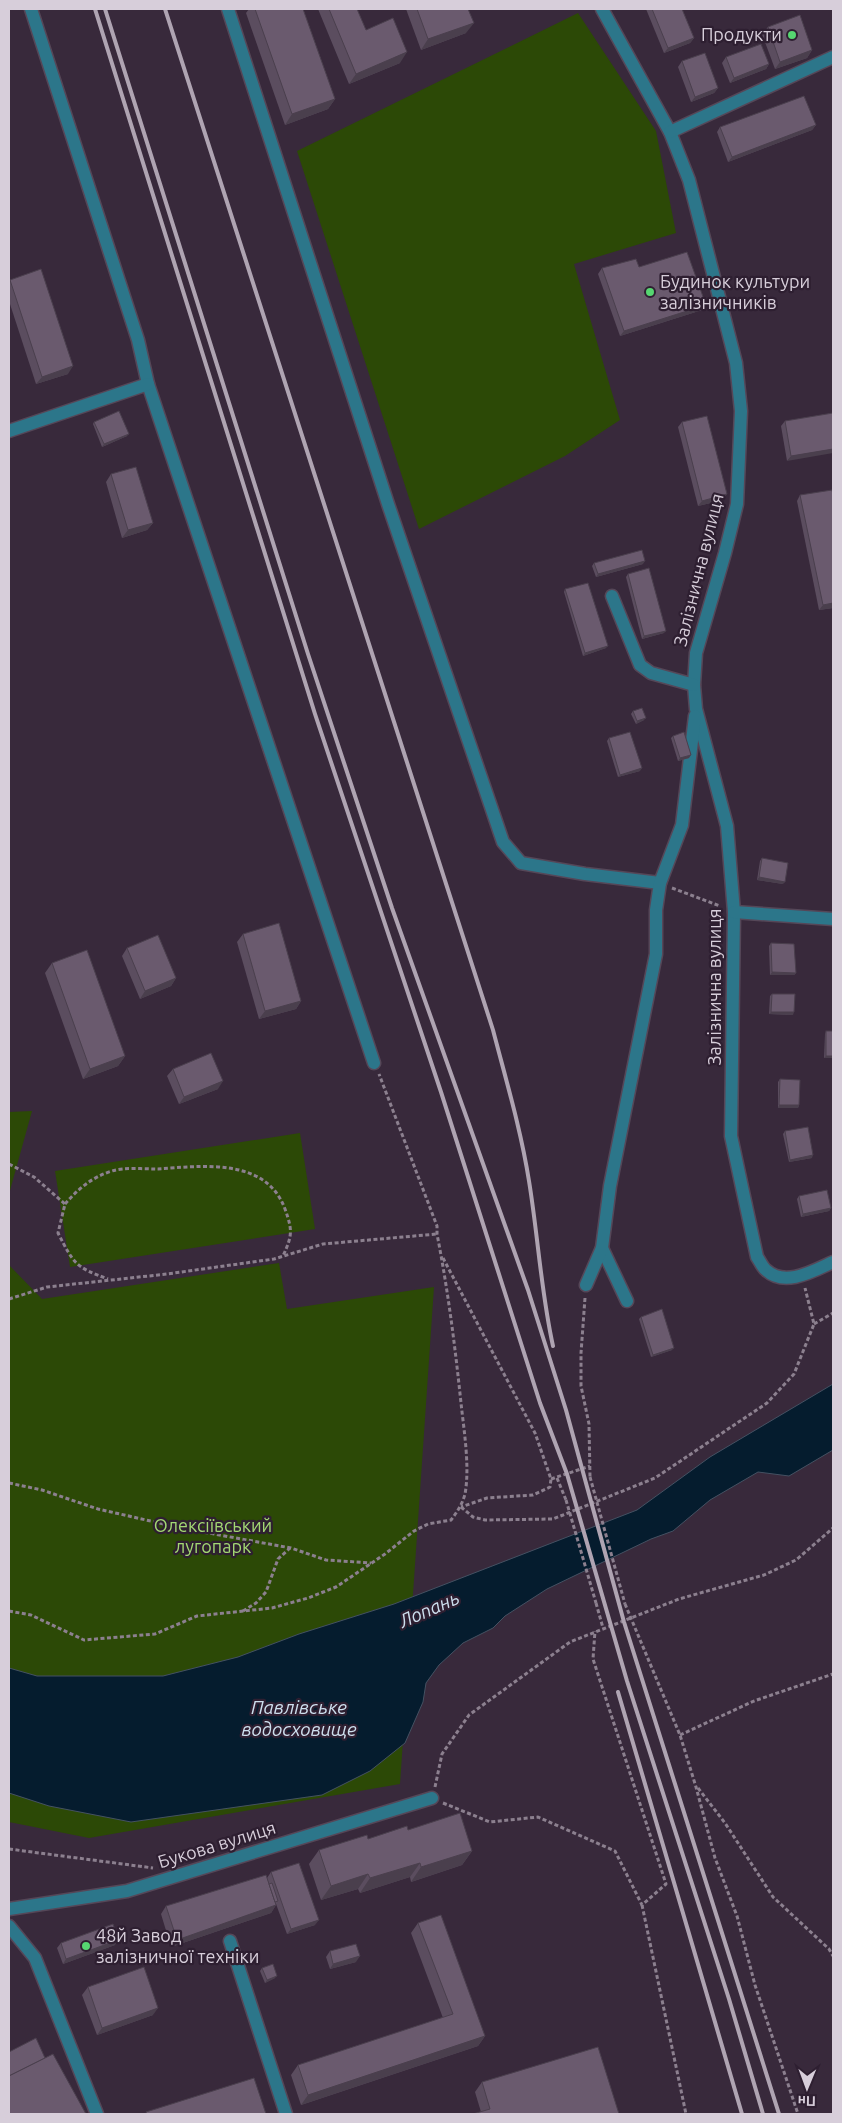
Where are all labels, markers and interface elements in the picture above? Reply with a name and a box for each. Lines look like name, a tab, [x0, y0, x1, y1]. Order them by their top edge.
place label: Продукти	[701, 24, 782, 44]
marker: Продукти	[786, 29, 798, 41]
place label: Будинок культури залізничників	[660, 271, 810, 312]
marker: Будинок культури залізничників	[644, 286, 656, 298]
street label: Залізнична вулиця	[669, 491, 727, 648]
street label: Залізнична вулиця	[704, 909, 724, 1066]
park label: Олексіївський лугопарк	[154, 1515, 272, 1556]
water label: Лопань	[394, 1586, 463, 1632]
water label: Павлівське водосховище	[241, 1696, 357, 1740]
street label: Букова вулиця	[155, 1817, 278, 1871]
place label: 48й Завод залізничної техніки	[96, 1925, 259, 1966]
marker: 48й Завод залізничної техніки	[80, 1940, 92, 1952]
north arrow	[782, 2063, 832, 2113]
text: Пн	[797, 2093, 816, 2109]

